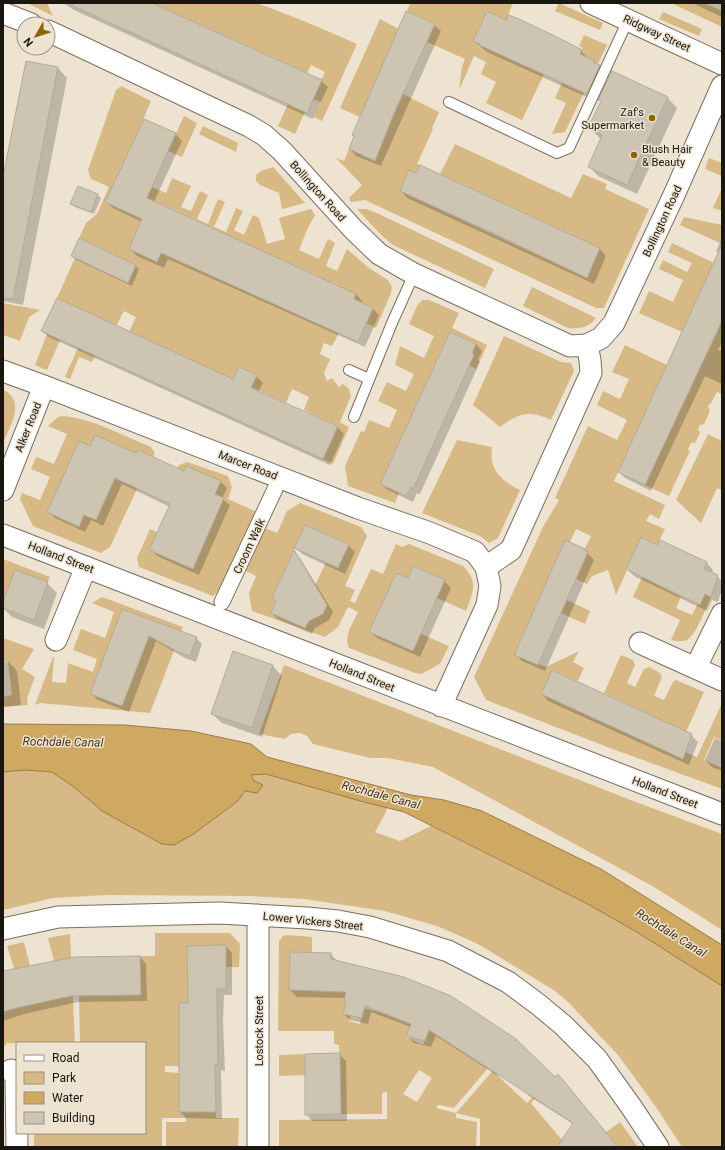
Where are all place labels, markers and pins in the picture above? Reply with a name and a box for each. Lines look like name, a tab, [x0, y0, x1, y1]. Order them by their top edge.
place label: Zaf's Supermarket	[581, 106, 644, 132]
marker: Zaf's Supermarket	[647, 113, 657, 123]
place label: Blush Hair & Beauty	[642, 143, 693, 169]
marker: Blush Hair & Beauty	[629, 150, 639, 160]

